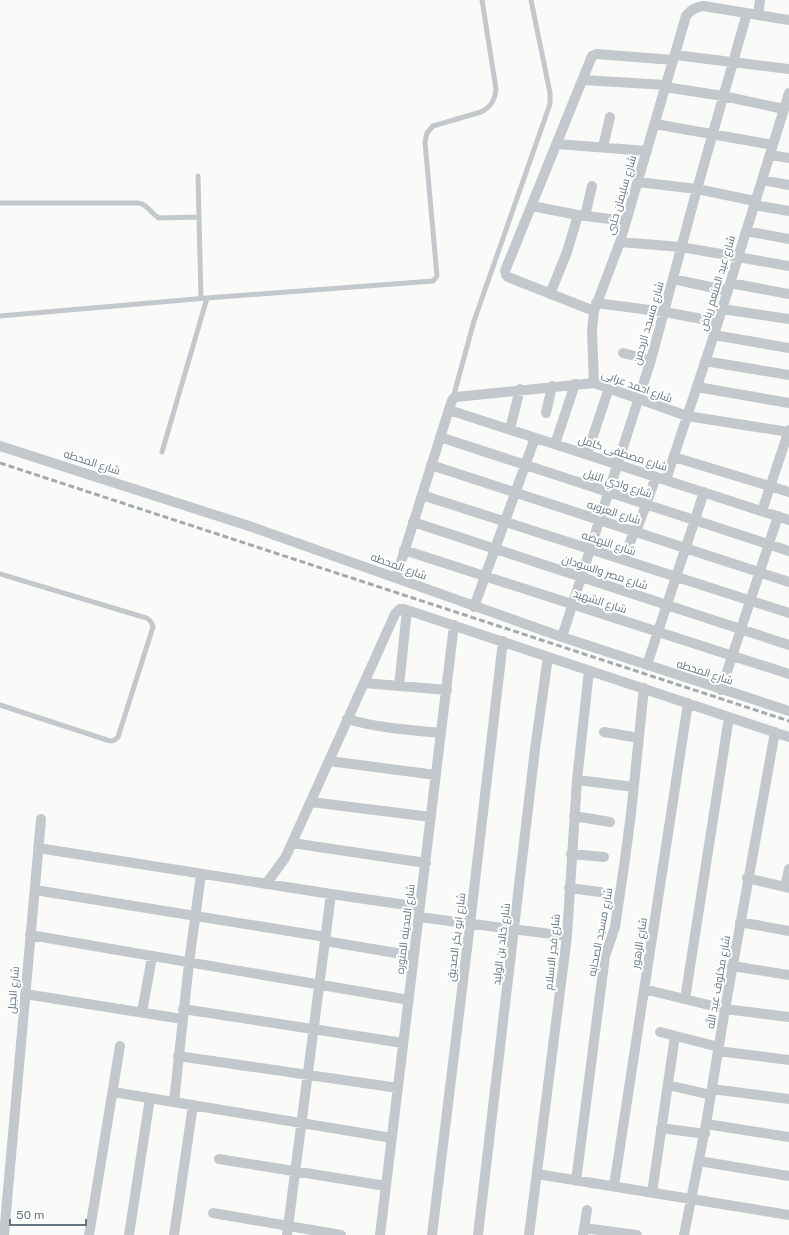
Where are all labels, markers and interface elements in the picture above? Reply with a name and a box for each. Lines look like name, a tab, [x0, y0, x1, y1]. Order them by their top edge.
street label: شارع سليمان حلبى	[604, 154, 640, 237]
street label: شارع عبد المنعم رياض	[697, 234, 739, 333]
street label: شارع مسجد الرحمن	[630, 280, 668, 367]
street label: شارع احمد عرابى	[599, 368, 674, 406]
street label: شارع مصطفى كامل	[576, 433, 669, 475]
street label: شارع المحطه	[62, 447, 122, 479]
street label: شارع وادي النيل	[581, 466, 654, 503]
street label: شارع العروبه	[585, 498, 642, 528]
street label: شارع النهضه	[580, 529, 638, 559]
street label: شارع المحطه	[369, 550, 429, 584]
street label: شارع مصر والسودان	[560, 552, 649, 593]
street label: شارع الشهيد	[571, 587, 628, 617]
street label: شارع المحطه	[675, 657, 735, 689]
street label: شارع المدينه المنوره	[394, 883, 418, 975]
street label: شارع مسجد الصحابه	[586, 887, 616, 978]
street label: شارع ابو بكر الصديق	[445, 892, 469, 982]
street label: شارع خالد بن الوليد	[490, 902, 514, 986]
street label: شارع فجر الاسلام	[542, 913, 564, 991]
street label: شارع الزهور	[629, 917, 651, 971]
street label: شارع مخلوف عبد الله	[702, 934, 734, 1030]
street label: شارع الجبل	[5, 966, 23, 1014]
scale bar	[10, 1201, 86, 1227]
text: 50 m	[16, 1208, 44, 1222]

